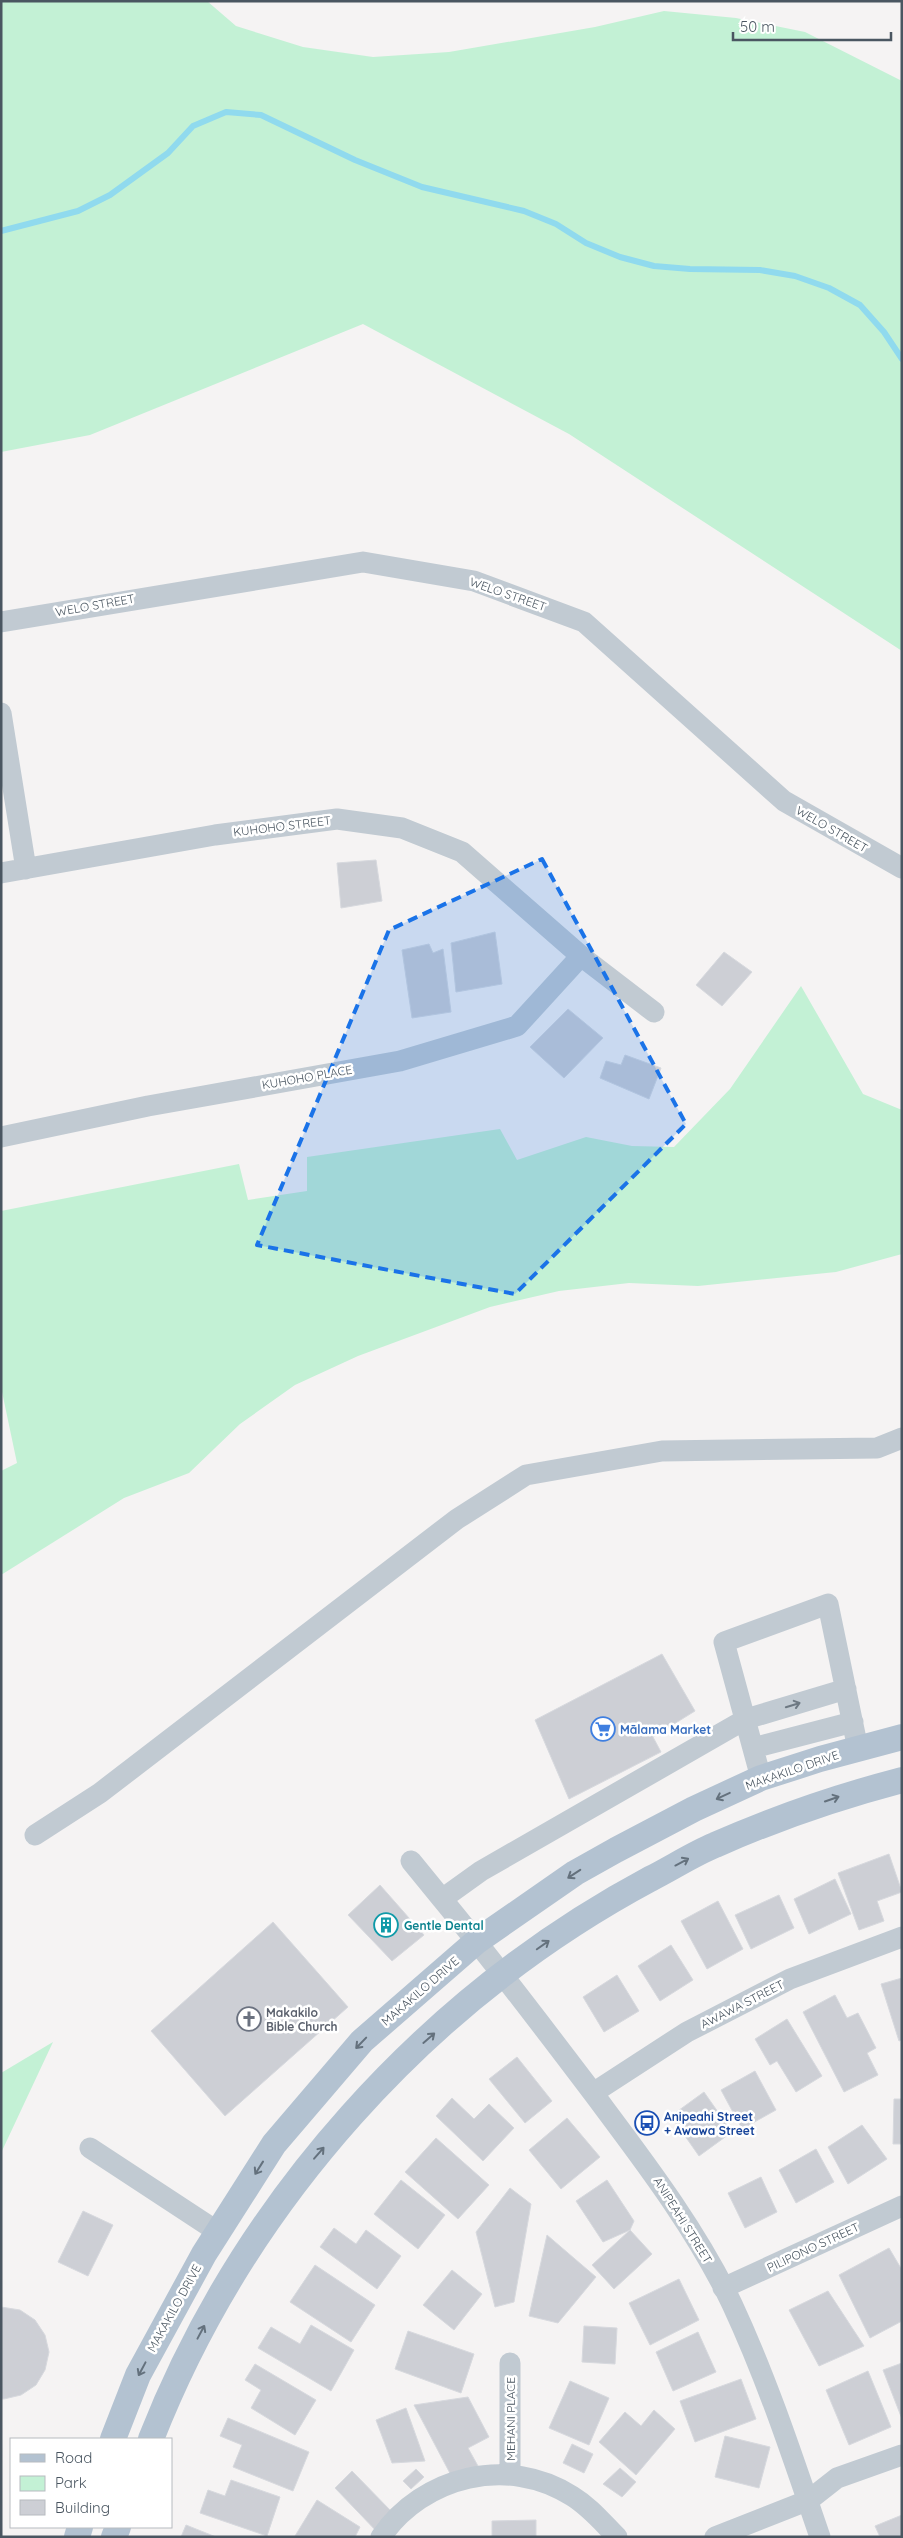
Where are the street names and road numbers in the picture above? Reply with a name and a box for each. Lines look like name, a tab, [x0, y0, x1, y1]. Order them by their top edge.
street label: WELO STREET	[468, 574, 548, 614]
street label: WELO STREET	[54, 591, 136, 619]
street label: WELO STREET	[794, 802, 870, 856]
street label: KUHOHO STREET	[232, 813, 332, 839]
street label: KUHOHO PLACE	[261, 1062, 353, 1092]
street label: MAKAKILO DRIVE	[743, 1747, 841, 1793]
street label: MAKAKILO DRIVE	[378, 1953, 462, 2029]
street label: AWAWA STREET	[698, 1977, 786, 2031]
street label: ANIPEAHI STREET	[650, 2174, 716, 2266]
street label: PILIPONO STREET	[765, 2219, 861, 2275]
street label: MAKAKILO DRIVE	[144, 2261, 204, 2354]
street label: MEHANI PLACE	[503, 2377, 518, 2461]

